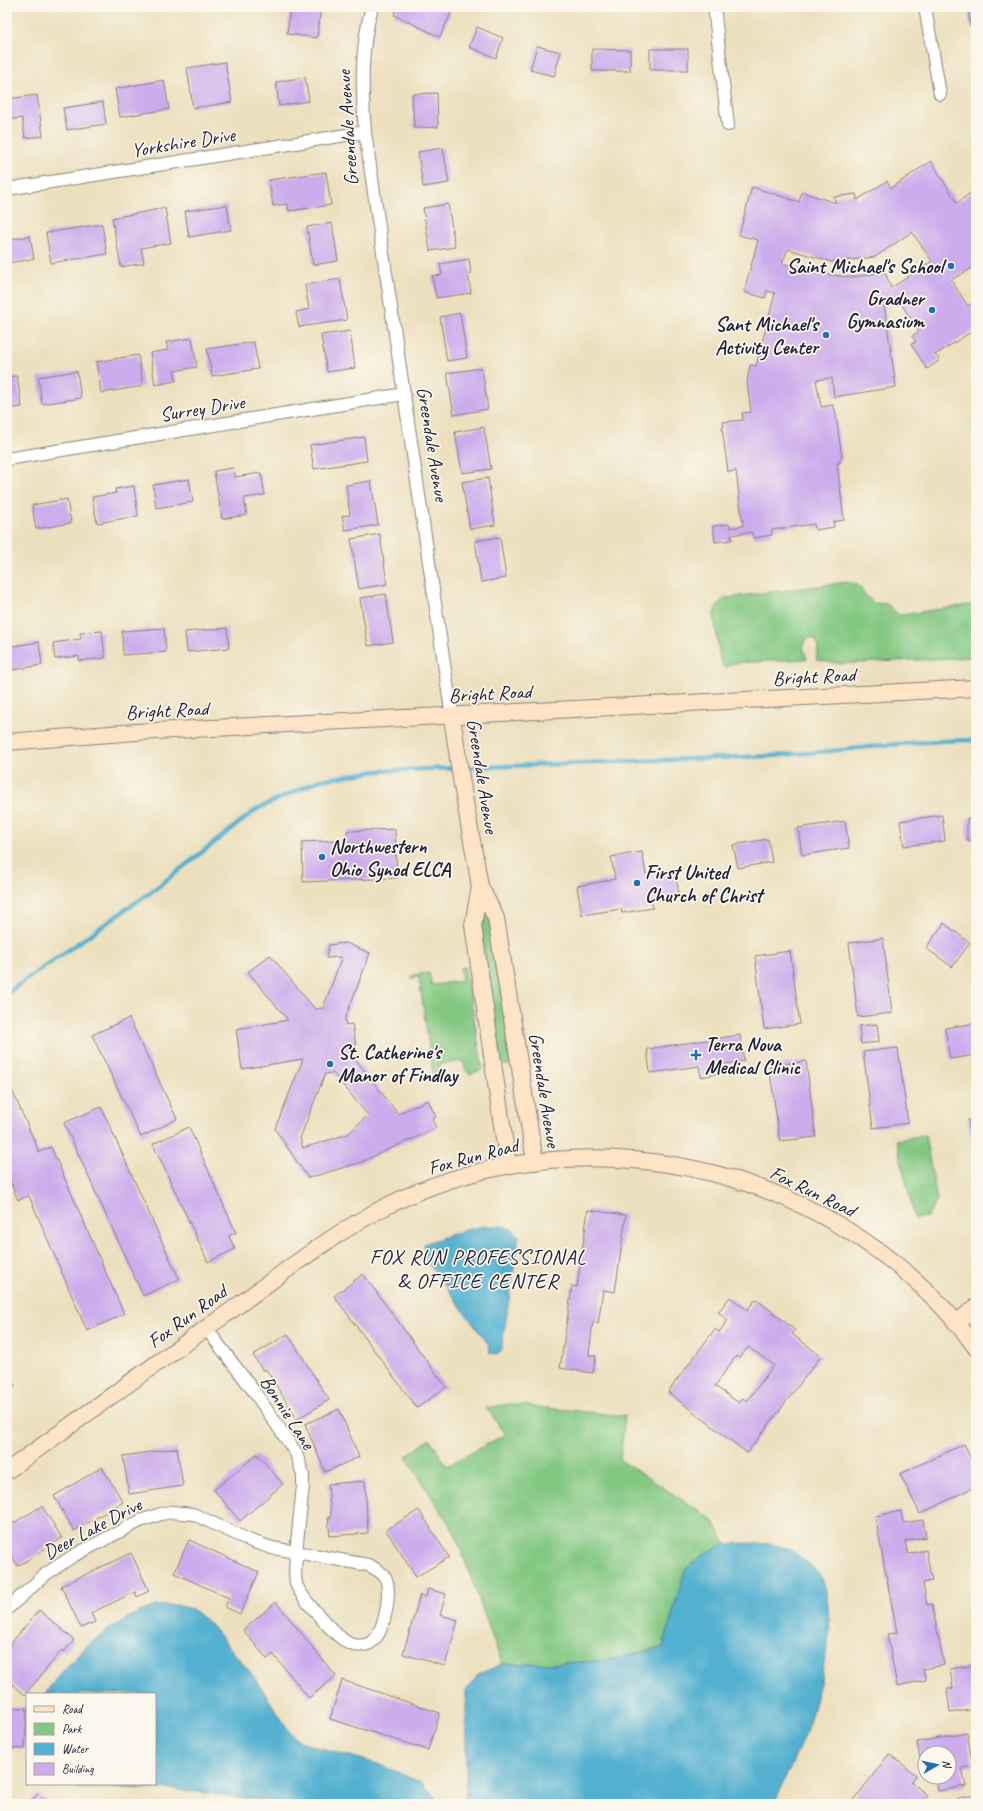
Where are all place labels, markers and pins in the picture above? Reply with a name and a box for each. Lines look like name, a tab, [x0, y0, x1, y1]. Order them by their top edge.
place label: Saint Michael's School	[786, 254, 947, 279]
marker: Saint Michael's School	[946, 261, 956, 271]
place label: Gradner Gymnasium	[846, 286, 927, 334]
marker: Gradner Gymnasium	[927, 305, 937, 315]
place label: Sant Michael's Activity Center	[715, 312, 821, 361]
marker: Sant Michael's Activity Center	[821, 330, 831, 340]
place label: Northwestern Ohio Synod ELCA	[330, 834, 451, 883]
marker: Northwestern Ohio Synod ELCA	[317, 852, 327, 862]
place label: First United Church of Christ	[645, 860, 766, 908]
marker: First United Church of Christ	[632, 878, 642, 888]
place label: Terra Nova Medical Clinic	[705, 1032, 801, 1080]
place label: St. Catherine's Manor of Findlay	[338, 1040, 459, 1088]
marker: Terra Nova Medical Clinic	[690, 1049, 702, 1061]
marker: St. Catherine's Manor of Findlay	[325, 1059, 335, 1069]

